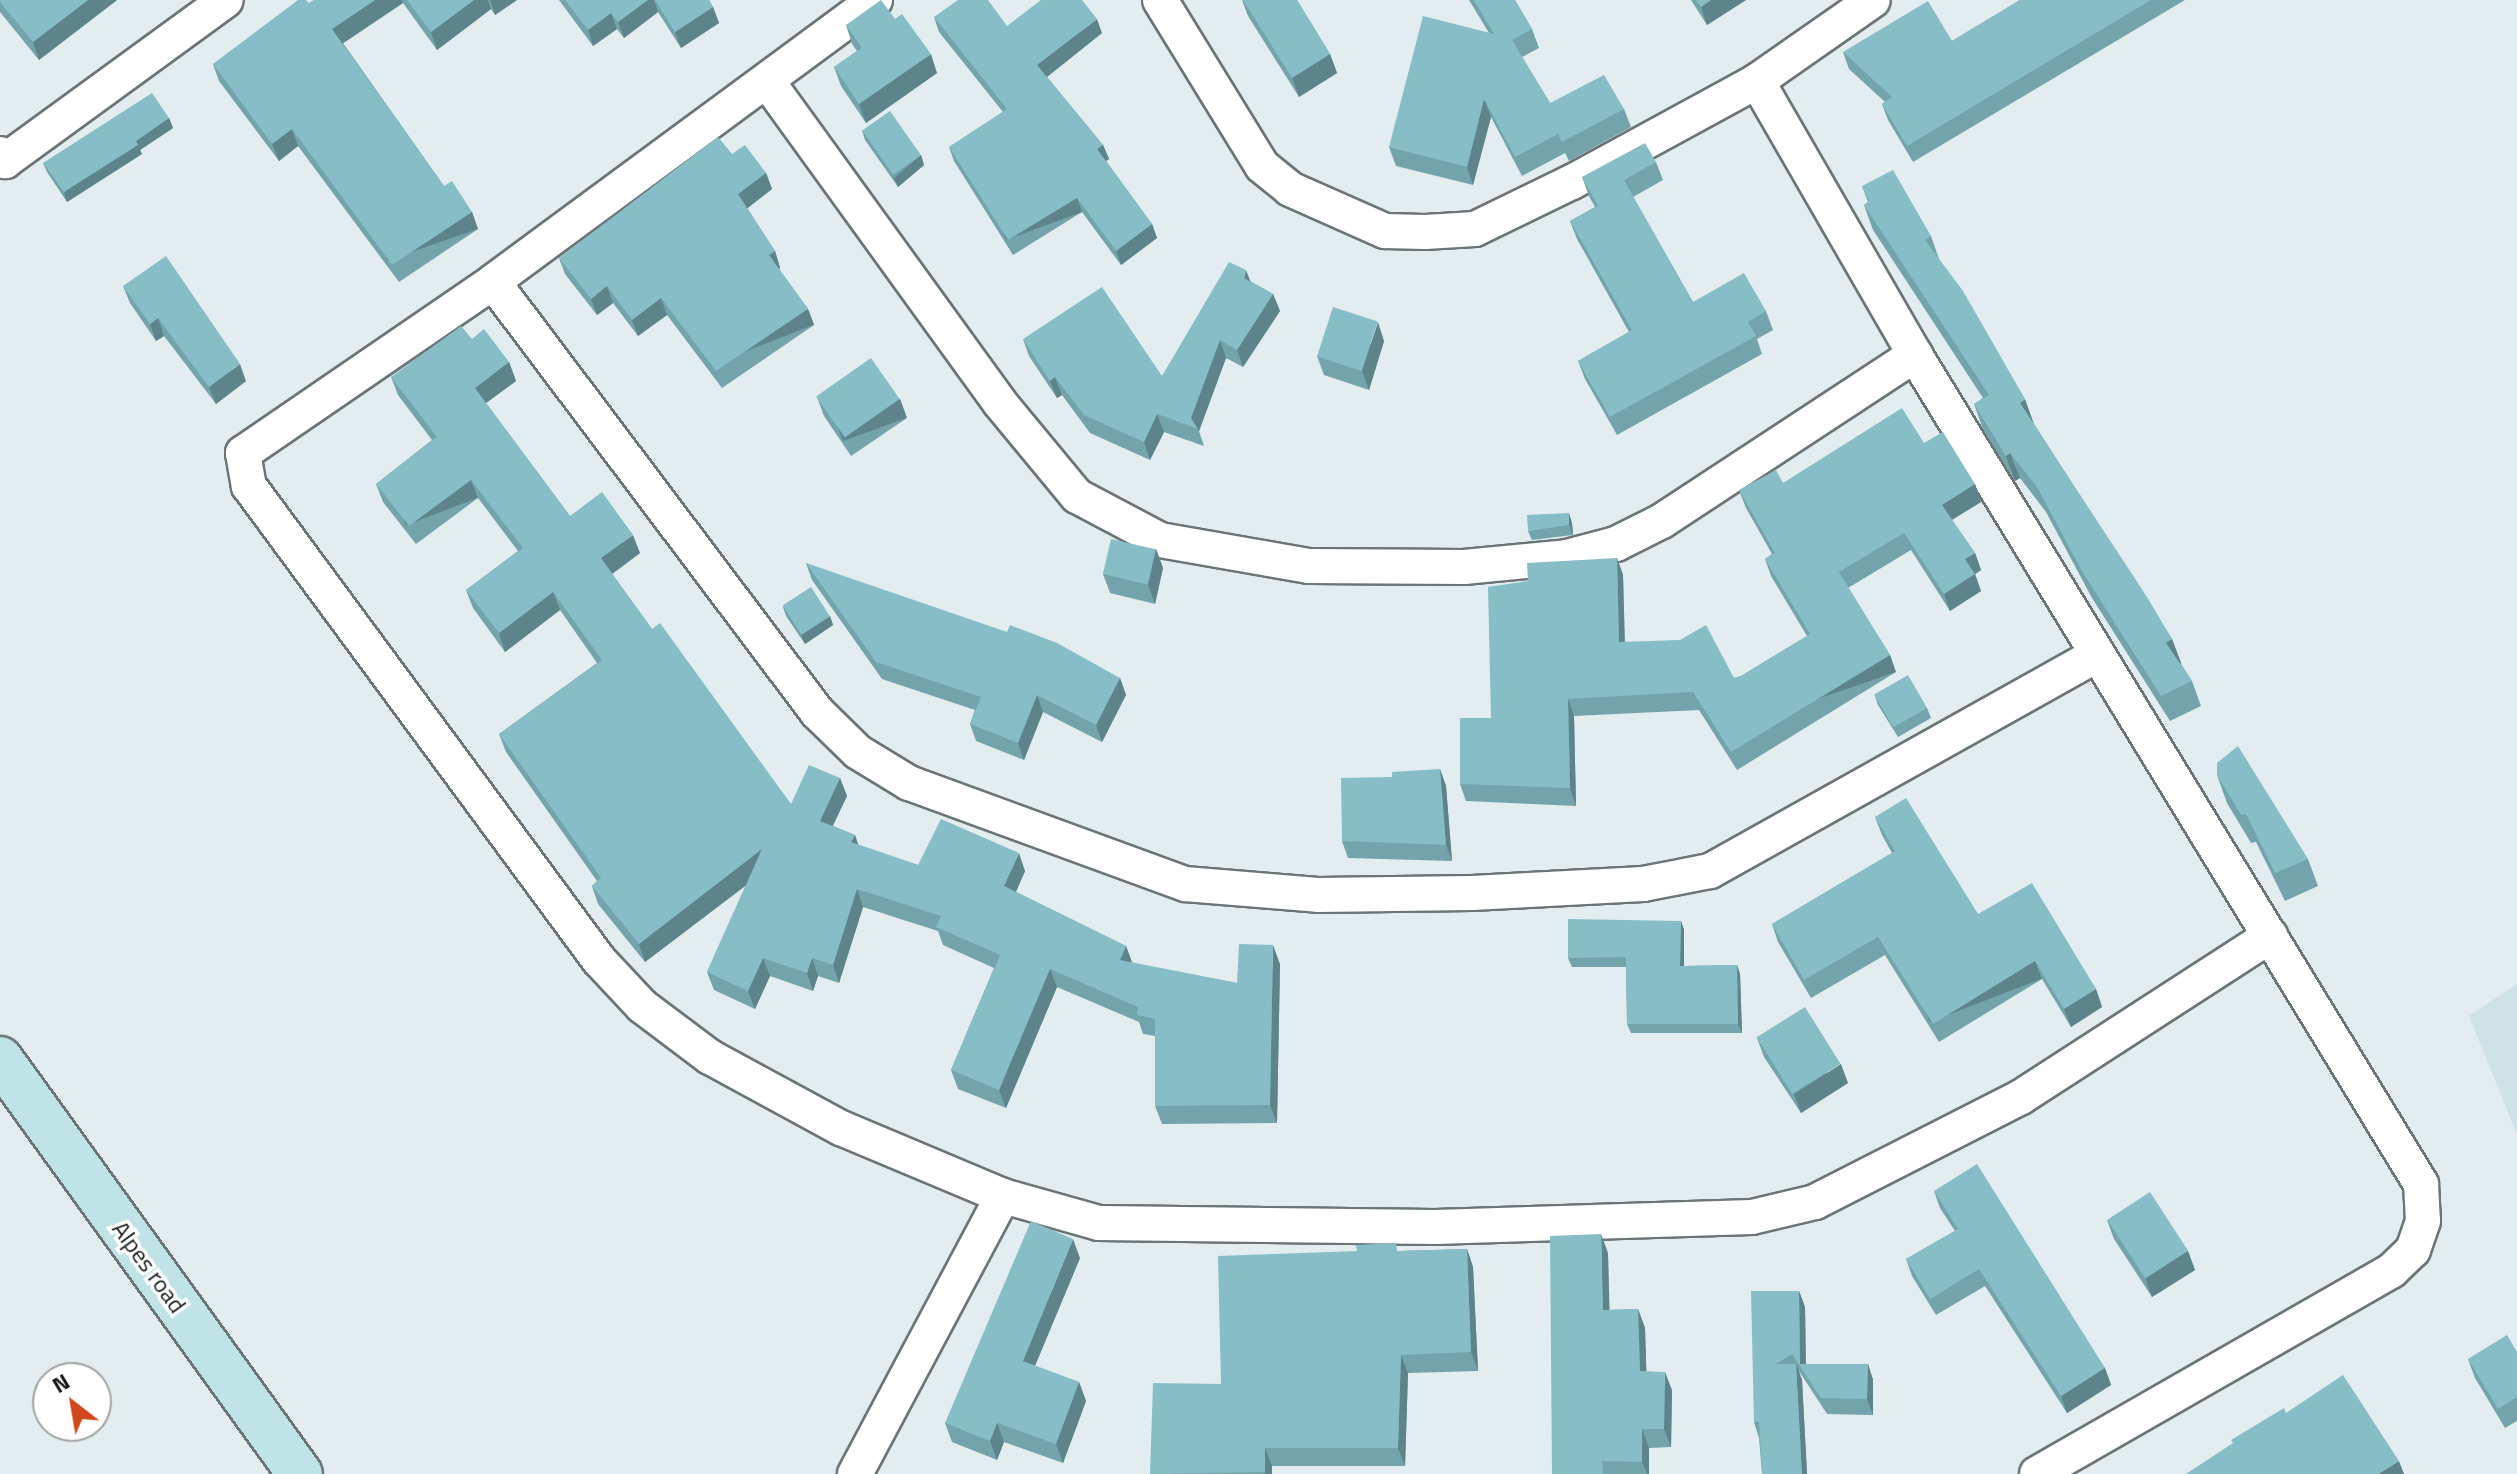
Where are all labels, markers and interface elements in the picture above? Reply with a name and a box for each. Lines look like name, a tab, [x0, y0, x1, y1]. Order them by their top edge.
street label: Alpes road	[106, 1215, 192, 1319]
north arrow	[32, 1362, 112, 1442]
text: N	[45, 1365, 76, 1402]

